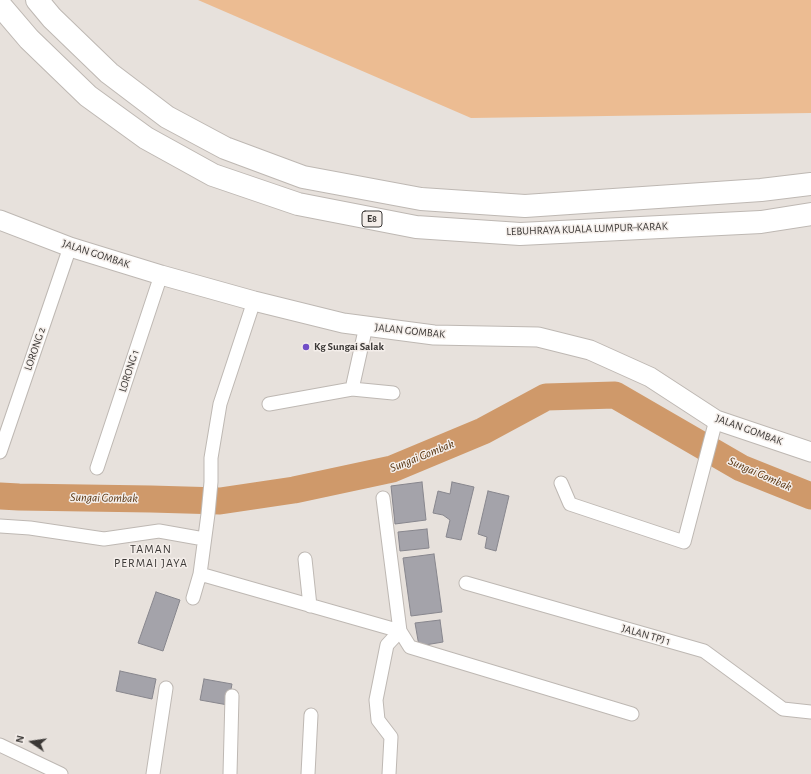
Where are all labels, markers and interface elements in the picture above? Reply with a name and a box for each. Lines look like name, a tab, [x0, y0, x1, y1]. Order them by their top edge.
road number: E8	[362, 211, 382, 227]
street label: LEBUHRAYA KUALA LUMPUR–KARAK	[506, 220, 668, 238]
street label: JALAN GOMBAK	[60, 237, 132, 271]
street label: JALAN GOMBAK	[374, 321, 446, 341]
street label: LORONG 2	[21, 326, 49, 372]
place label: Kg Sungai Salak	[314, 340, 384, 354]
marker: Kg Sungai Salak	[301, 342, 311, 352]
street label: LORONG 1	[116, 348, 142, 394]
street label: JALAN GOMBAK	[714, 412, 784, 448]
water label: Sungai Gombak	[388, 437, 456, 475]
water label: Sungai Gombak	[726, 454, 794, 494]
water label: Sungai Gombak	[70, 490, 138, 506]
district label: TAMAN PERMAI JAYA	[114, 542, 188, 570]
street label: JALAN TPJ 1	[620, 622, 672, 648]
north arrow	[12, 722, 52, 762]
text: N	[14, 734, 26, 744]

